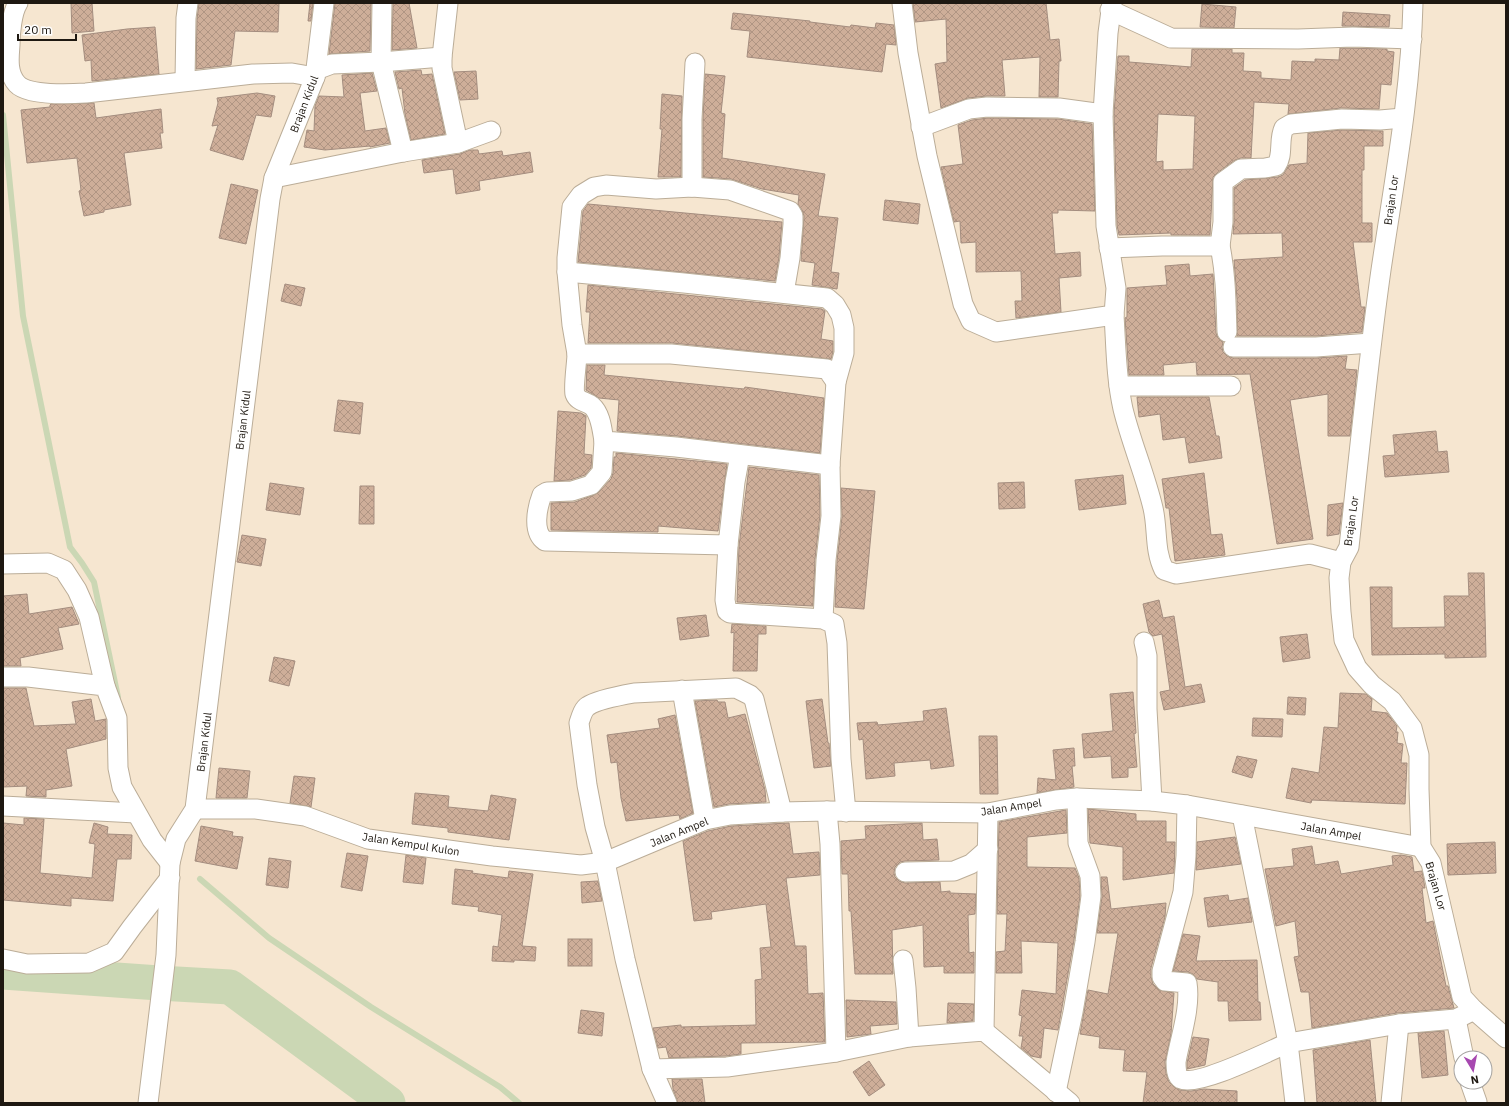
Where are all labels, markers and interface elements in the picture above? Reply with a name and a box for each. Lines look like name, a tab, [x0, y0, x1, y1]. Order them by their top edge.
scale bar	[18, 16, 76, 42]
text: 20 m	[24, 22, 52, 37]
street label: Brajan Kidul	[287, 74, 321, 134]
street label: Brajan Lor	[1381, 174, 1401, 226]
street label: Brajan Kidul	[232, 389, 254, 451]
street label: Brajan Lor	[1341, 495, 1361, 547]
street label: Brajan Kidul	[193, 711, 215, 773]
street label: Jalan Ampel	[980, 795, 1042, 819]
street label: Jalan Ampel	[648, 814, 710, 850]
street label: Jalan Ampel	[1300, 819, 1362, 843]
street label: Jalan Kempul Kulon	[361, 829, 461, 859]
street label: Brajan Lor	[1422, 860, 1450, 912]
north arrow	[1453, 1050, 1493, 1090]
text: N	[1470, 1072, 1480, 1087]

